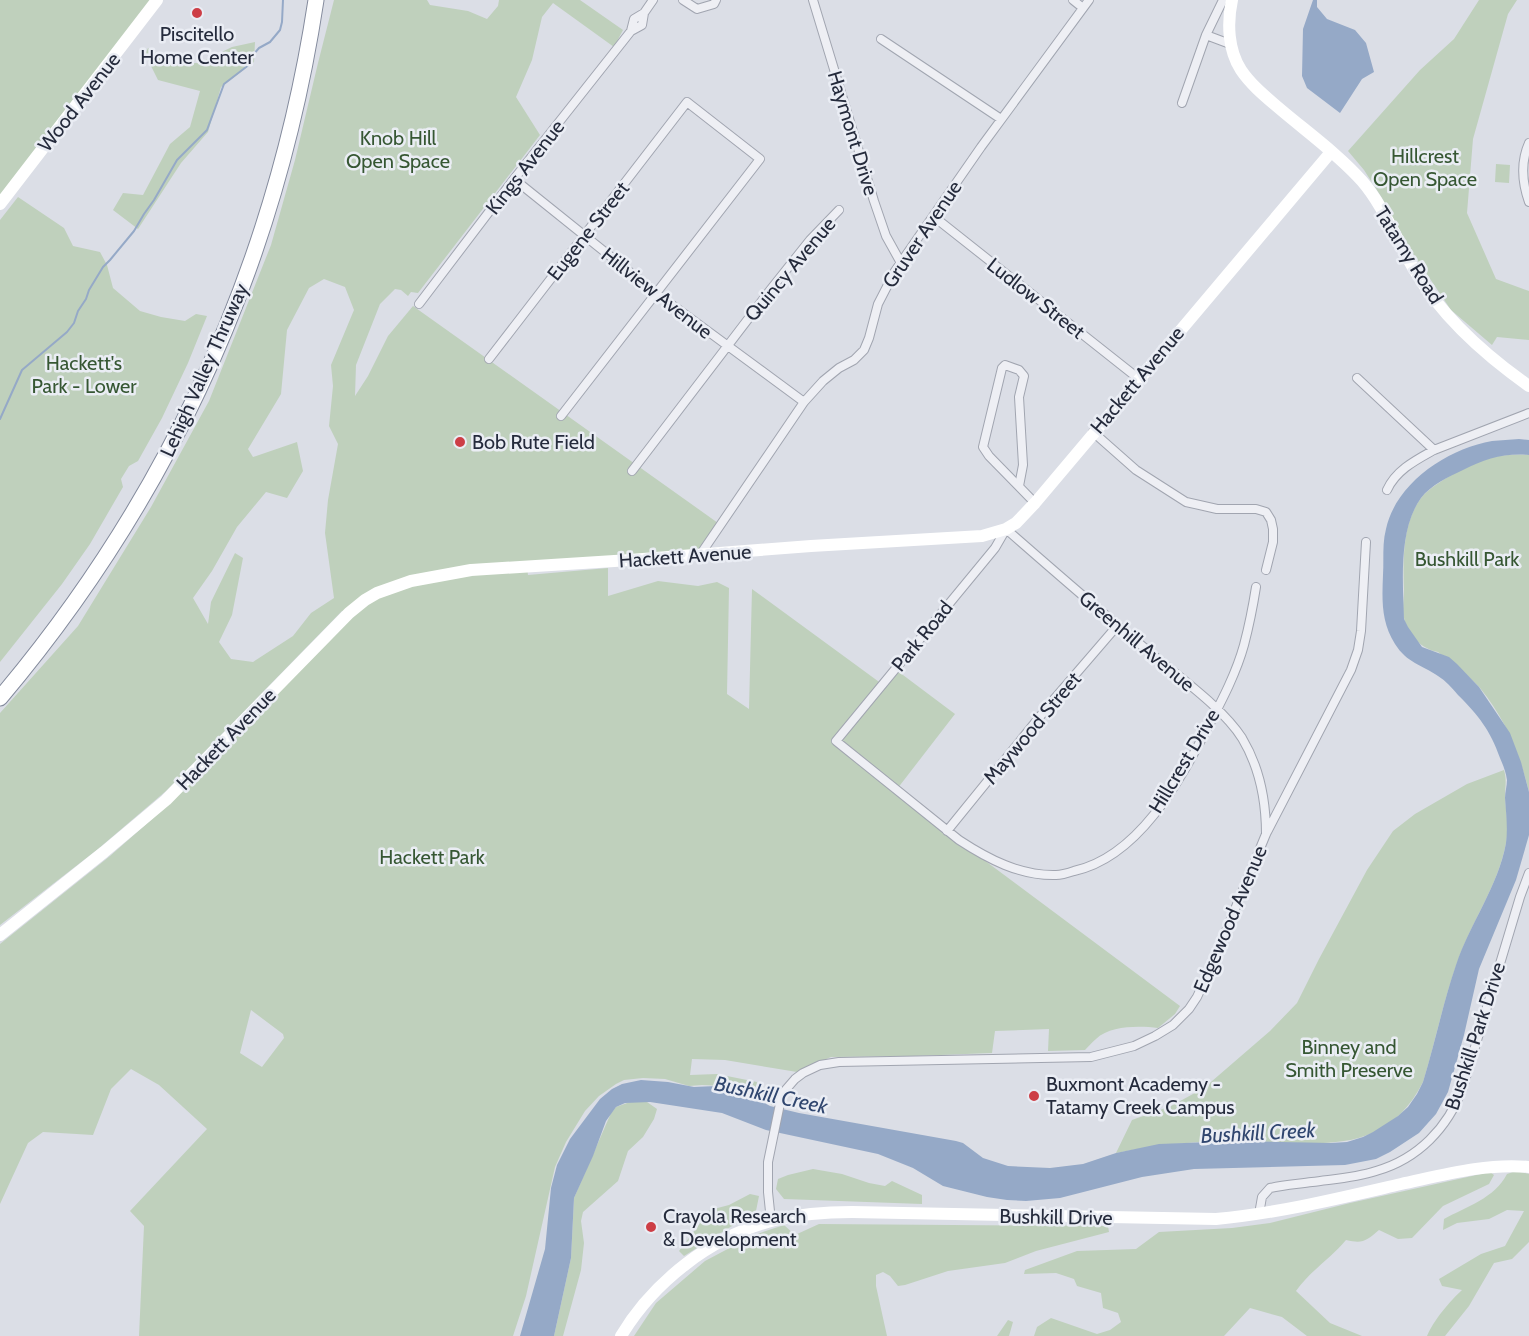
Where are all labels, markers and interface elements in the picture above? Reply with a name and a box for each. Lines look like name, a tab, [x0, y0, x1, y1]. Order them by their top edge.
marker: Piscitello Home Center	[190, 6, 204, 20]
place label: Piscitello Home Center	[140, 22, 254, 69]
street label: Wood Avenue	[33, 48, 125, 156]
street label: Haymont Drive	[823, 68, 883, 198]
street label: Kings Avenue	[481, 115, 569, 219]
park label: Knob Hill Open Space	[346, 126, 450, 173]
park label: Hillcrest Open Space	[1373, 144, 1477, 191]
street label: Gruver Avenue	[877, 176, 967, 292]
street label: Eugene Street	[542, 177, 634, 285]
street label: Tatamy Road	[1370, 202, 1448, 308]
street label: Quincy Avenue	[740, 212, 840, 326]
street label: Hillview Avenue	[597, 242, 717, 344]
street label: Ludlow Street	[982, 252, 1090, 344]
street label: Lehigh Valley Thruway	[155, 280, 253, 460]
street label: Hackett Avenue	[1085, 321, 1189, 439]
park label: Hackett's Park - Lower	[31, 351, 137, 398]
place label: Bob Rute Field	[472, 430, 595, 454]
marker: Bob Rute Field	[453, 435, 467, 449]
street label: Hackett Avenue	[618, 539, 752, 573]
park label: Bushkill Park	[1415, 547, 1519, 571]
street label: Greenhill Avenue	[1074, 586, 1200, 696]
street label: Park Road	[886, 596, 958, 676]
street label: Maywood Street	[978, 667, 1086, 789]
street label: Hackett Avenue	[171, 683, 281, 795]
street label: Hillcrest Drive	[1144, 705, 1224, 817]
street label: Edgewood Avenue	[1188, 842, 1272, 996]
park label: Hackett Park	[379, 845, 485, 869]
street label: Bushkill Park Drive	[1440, 959, 1510, 1113]
park label: Binney and Smith Preserve	[1285, 1035, 1413, 1082]
water label: Bushkill Creek	[712, 1070, 831, 1119]
place label: Buxmont Academy - Tatamy Creek Campus	[1046, 1072, 1235, 1119]
marker: Buxmont Academy - Tatamy Creek Campus	[1027, 1089, 1041, 1103]
water label: Bushkill Creek	[1200, 1117, 1317, 1148]
place label: Crayola Research & Development	[663, 1204, 806, 1251]
street label: Bushkill Drive	[999, 1204, 1113, 1230]
marker: Crayola Research & Development	[644, 1220, 658, 1234]

